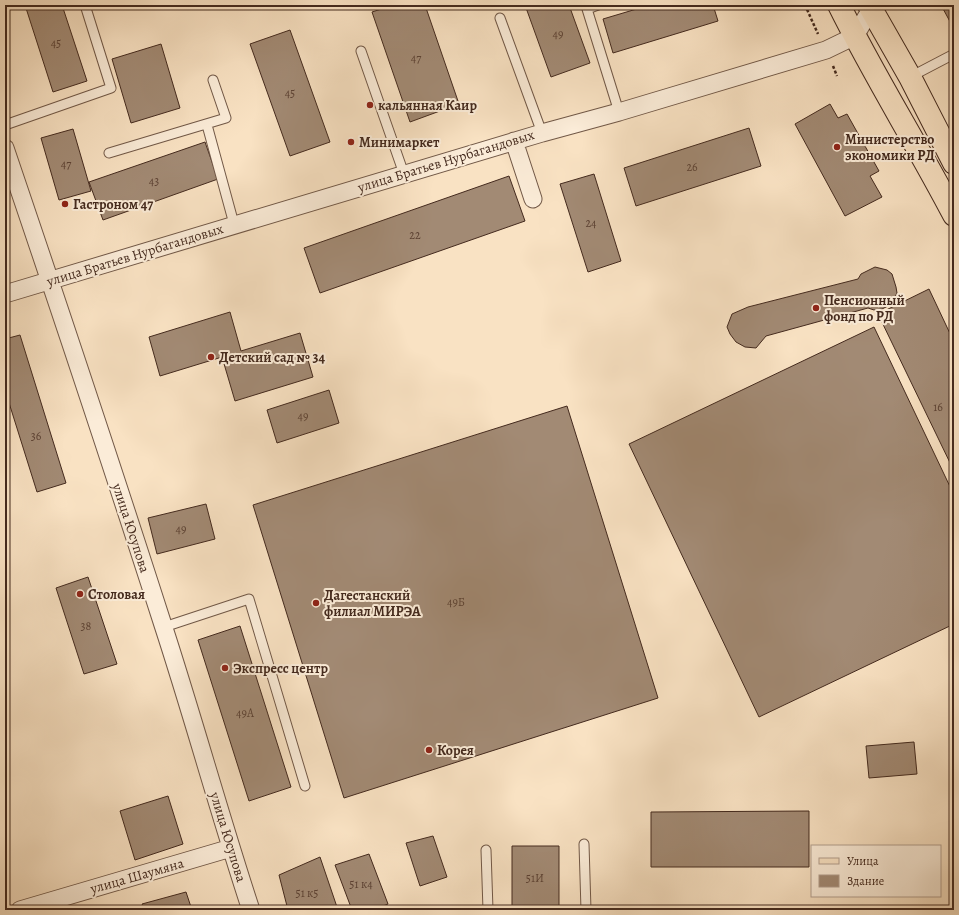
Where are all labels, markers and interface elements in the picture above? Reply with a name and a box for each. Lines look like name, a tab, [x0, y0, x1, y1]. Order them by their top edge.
house number: 49	[553, 26, 563, 42]
house number: 45	[51, 35, 61, 51]
house number: 47	[411, 50, 422, 66]
house number: 45	[285, 85, 295, 101]
place label: кальянная Каир	[378, 96, 477, 115]
marker: кальянная Каир	[365, 100, 375, 110]
street label: улица Братьев Нурбагандовых	[354, 125, 537, 197]
place label: Министерство экономики РД	[845, 130, 935, 165]
place label: Минимаркет	[359, 133, 440, 152]
marker: Минимаркет	[346, 137, 356, 147]
marker: Министерство экономики РД	[832, 142, 842, 152]
house number: 47	[61, 156, 72, 172]
house number: 26	[686, 159, 698, 175]
house number: 43	[149, 173, 159, 189]
place label: Гастроном 47	[73, 195, 153, 214]
marker: Гастроном 47	[60, 199, 70, 209]
house number: 24	[585, 215, 597, 231]
street label: улица Братьев Нурбагандовых	[43, 219, 226, 291]
house number: 22	[409, 227, 421, 243]
place label: Пенсионный фонд по РД	[824, 291, 905, 326]
marker: Пенсионный фонд по РД	[811, 303, 821, 313]
place label: Детский сад № 34	[219, 348, 325, 367]
marker: Детский сад № 34	[206, 352, 216, 362]
house number: 16	[933, 399, 943, 415]
house number: 49	[298, 408, 308, 424]
house number: 36	[31, 428, 42, 444]
street label: улица Юсупова	[107, 480, 155, 576]
house number: 49	[176, 521, 186, 537]
place label: Столовая	[88, 585, 145, 604]
place label: Дагестанский филиал МИРЭА	[324, 586, 421, 621]
marker: Столовая	[75, 589, 85, 599]
house number: 49Б	[447, 594, 465, 610]
marker: Дагестанский филиал МИРЭА	[311, 598, 321, 608]
house number: 38	[81, 618, 92, 634]
place label: Экспресс центр	[233, 659, 328, 678]
marker: Экспресс центр	[220, 663, 230, 673]
house number: 49А	[236, 705, 255, 721]
place label: Корея	[437, 741, 474, 760]
marker: Корея	[424, 745, 434, 755]
street label: улица Юсупова	[205, 789, 251, 885]
legend	[811, 845, 941, 897]
street label: улица Шаумяна	[87, 853, 186, 899]
text: Улица	[847, 853, 879, 869]
house number: 51И	[526, 870, 544, 886]
text: Здание	[847, 873, 884, 889]
house number: 51 к4	[349, 876, 373, 892]
house number: 51 к5	[295, 885, 319, 901]

